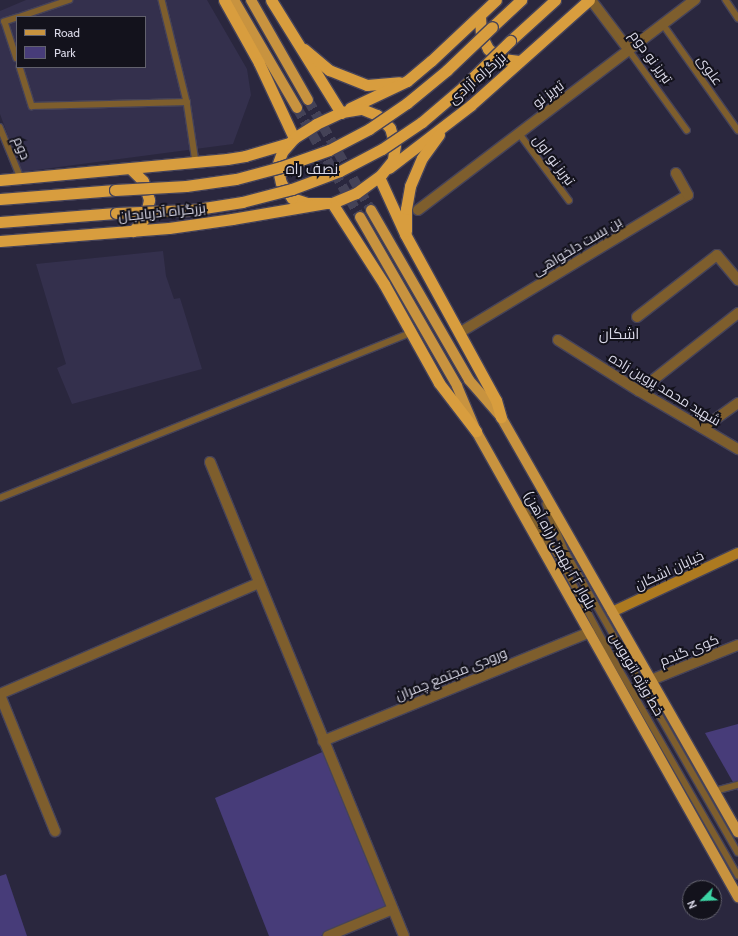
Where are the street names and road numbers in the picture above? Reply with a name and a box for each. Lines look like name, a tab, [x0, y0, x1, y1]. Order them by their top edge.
street label: تبریز نو دوم	[626, 27, 676, 87]
street label: بزرگراه آزادی	[445, 48, 509, 108]
street label: علوی	[694, 52, 726, 88]
street label: تبریز نو	[529, 77, 567, 111]
street label: تبریز نو اول	[530, 131, 578, 189]
street label: دوم	[10, 134, 34, 162]
street label: بزرگراه آذربایجان	[117, 199, 207, 225]
street label: بن بست دلخواهی	[529, 213, 625, 279]
street label: شهید محمد پروین زاده	[606, 349, 724, 429]
street label: بلوار ۲۲ بهمن (راه آهن)	[521, 488, 599, 612]
street label: خیابان اشکان	[632, 547, 706, 593]
street label: خط ویژه اتوبوس	[606, 629, 668, 719]
street label: کوی گندم	[657, 631, 721, 669]
street label: ورودی مجتمع چمران	[393, 644, 509, 704]

